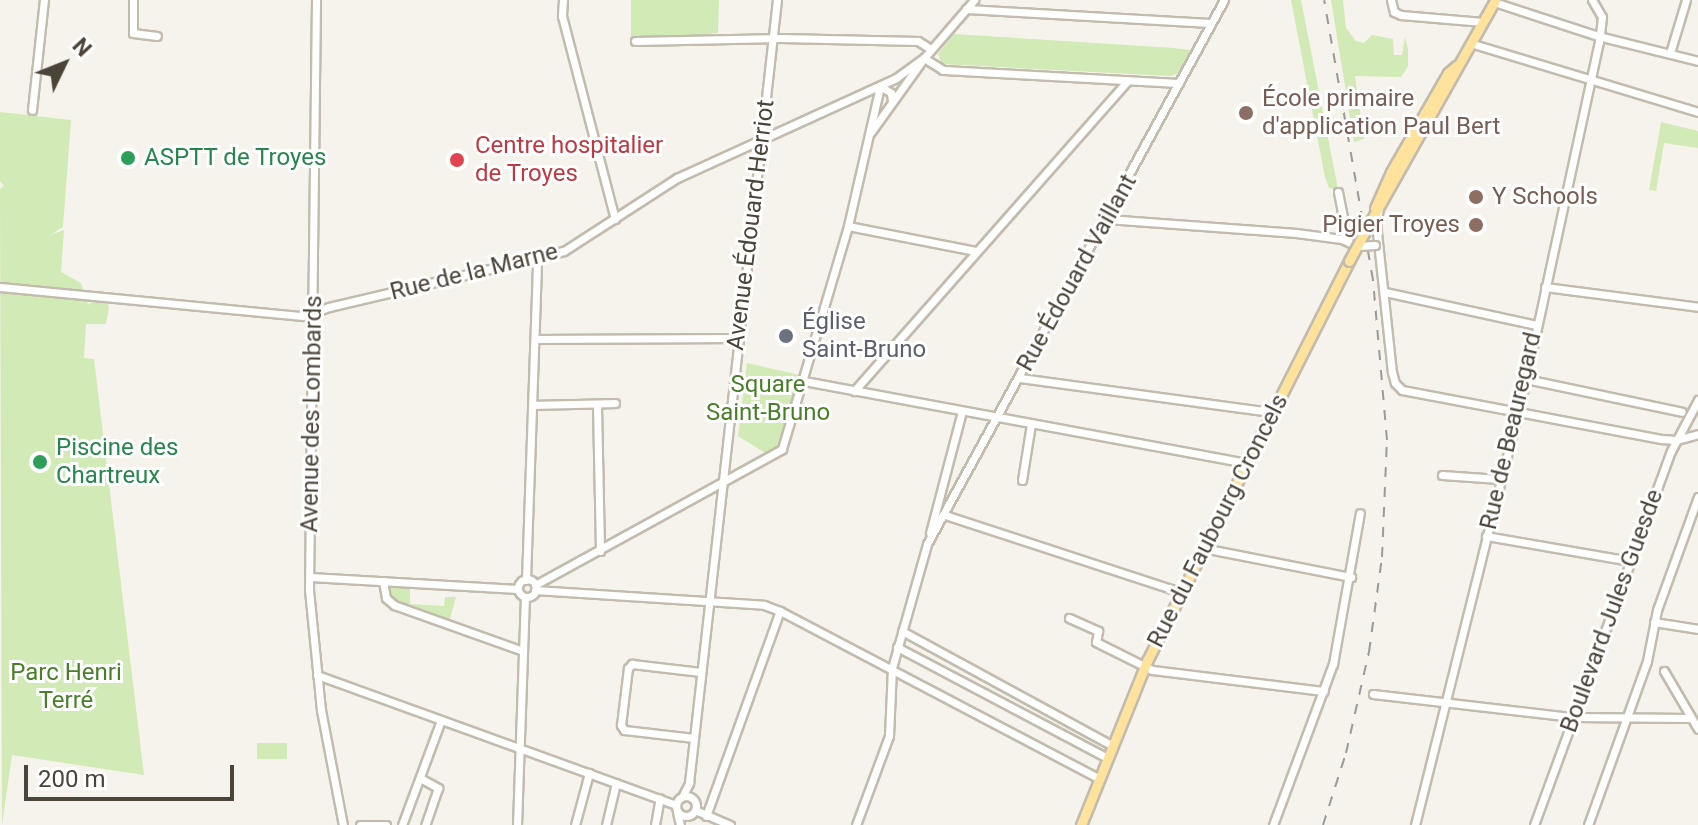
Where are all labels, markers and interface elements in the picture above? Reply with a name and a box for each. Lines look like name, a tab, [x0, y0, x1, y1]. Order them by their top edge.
north arrow	[24, 24, 104, 104]
text: N	[67, 33, 96, 61]
place label: École primaire d'application Paul Bert	[1262, 85, 1500, 141]
street label: Avenue Édouard Herriot	[721, 98, 781, 352]
marker: École primaire d'application Paul Bert	[1237, 104, 1255, 122]
place label: Centre hospitalier de Troyes	[475, 132, 663, 188]
place label: ASPTT de Troyes	[144, 144, 327, 172]
marker: ASPTT de Troyes	[119, 149, 137, 167]
marker: Centre hospitalier de Troyes	[446, 149, 468, 171]
street label: Rue Édouard Vaillant	[1011, 170, 1143, 376]
place label: Y Schools	[1492, 183, 1598, 211]
marker: Y Schools	[1467, 188, 1485, 206]
place label: Pigier Troyes	[1322, 211, 1460, 239]
marker: Pigier Troyes	[1467, 216, 1485, 234]
street label: Rue de la Marne	[387, 237, 561, 307]
street label: Avenue des Lombards	[296, 295, 328, 533]
place label: Église Saint-Bruno	[802, 308, 926, 364]
marker: Église Saint-Bruno	[777, 327, 795, 345]
street label: Rue de Beauregard	[1474, 330, 1548, 532]
park label: Square Saint-Bruno	[706, 371, 830, 427]
street label: Rue du Faubourg Croncels	[1142, 390, 1294, 652]
place label: Piscine des Chartreux	[56, 434, 178, 490]
marker: Piscine des Chartreux	[31, 453, 49, 471]
street label: Boulevard Jules Guesde	[1555, 486, 1669, 736]
park label: Parc Henri Terré	[10, 659, 122, 715]
scale bar	[28, 749, 238, 799]
text: 200 m	[38, 765, 105, 793]

